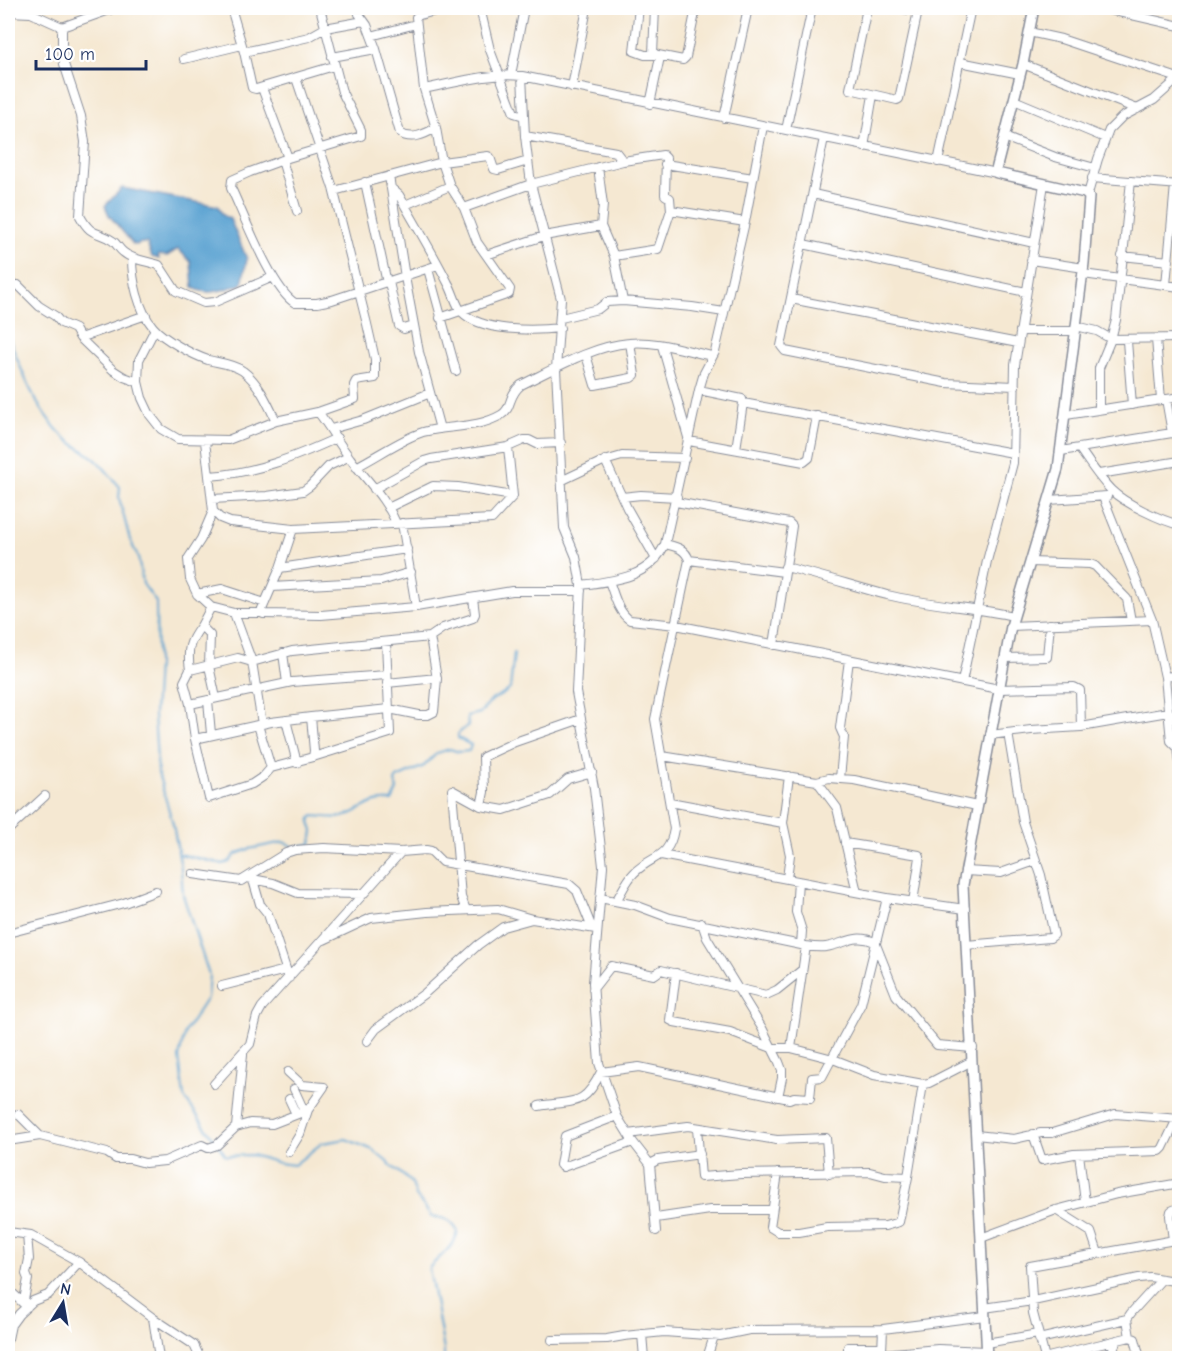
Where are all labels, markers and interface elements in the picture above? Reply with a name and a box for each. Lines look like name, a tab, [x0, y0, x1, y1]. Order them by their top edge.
scale bar	[36, 33, 146, 71]
text: 100 m	[45, 44, 95, 65]
north arrow	[33, 1273, 93, 1333]
text: N	[59, 1279, 73, 1299]

